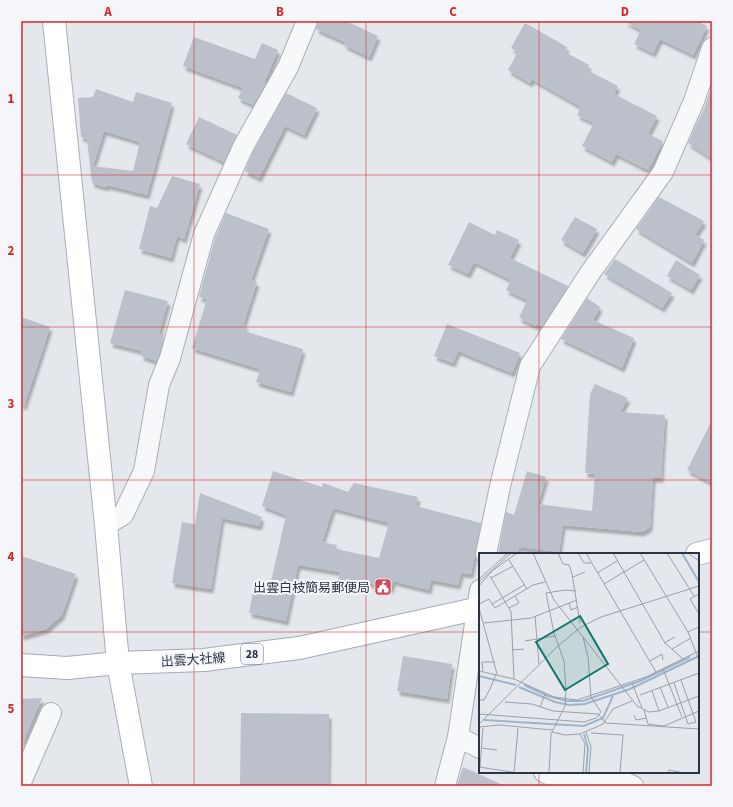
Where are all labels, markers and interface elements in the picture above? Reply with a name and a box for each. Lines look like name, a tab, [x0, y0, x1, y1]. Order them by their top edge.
text: A	[103, 3, 112, 21]
text: B	[276, 3, 284, 21]
text: C	[449, 3, 457, 21]
text: D	[621, 3, 629, 21]
text: 1	[8, 90, 15, 108]
text: 2	[8, 242, 15, 260]
text: 3	[8, 395, 15, 413]
text: 4	[8, 548, 15, 566]
inset map	[479, 553, 699, 773]
public building icon: 出雲白枝簡易郵便局	[373, 577, 393, 597]
place label: 出雲白枝簡易郵便局	[253, 579, 370, 597]
road number: 28	[241, 644, 263, 664]
street label: 出雲大社線	[160, 649, 226, 671]
text: 5	[8, 700, 15, 718]

